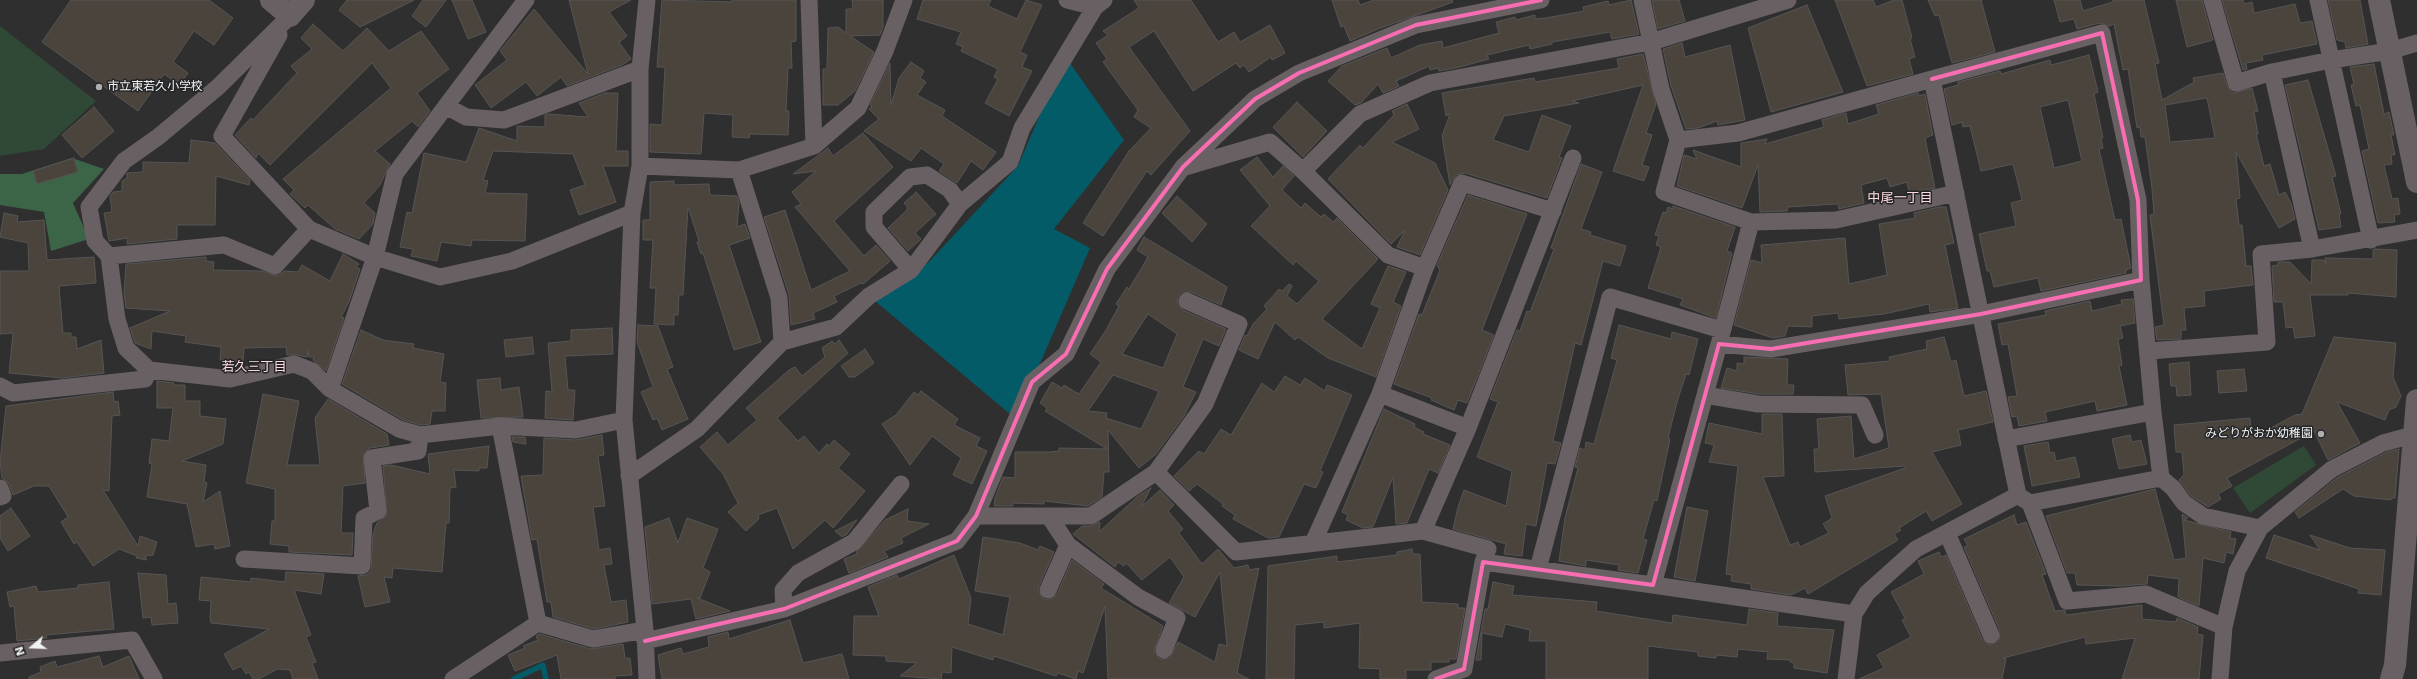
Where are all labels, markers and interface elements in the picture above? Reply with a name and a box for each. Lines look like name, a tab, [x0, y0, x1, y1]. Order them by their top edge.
place label: 市立東若久小学校	[107, 80, 203, 94]
marker: 市立東若久小学校	[94, 82, 104, 92]
district label: 中尾一丁目	[1868, 191, 1932, 207]
district label: 若久三丁目	[222, 360, 286, 376]
place label: みどりがおか幼稚園	[2205, 427, 2313, 441]
marker: みどりがおか幼稚園	[2316, 429, 2326, 439]
north arrow	[12, 627, 52, 667]
text: N	[13, 645, 28, 658]

